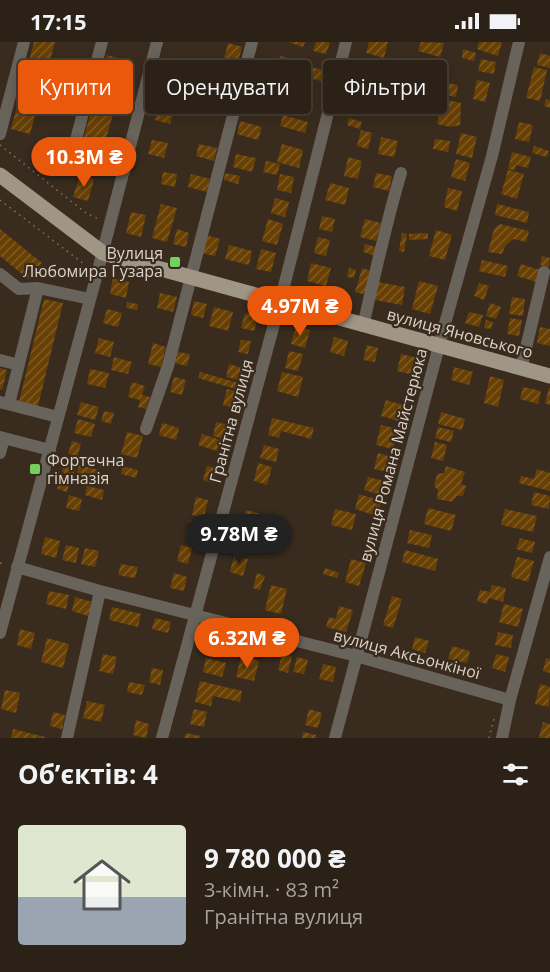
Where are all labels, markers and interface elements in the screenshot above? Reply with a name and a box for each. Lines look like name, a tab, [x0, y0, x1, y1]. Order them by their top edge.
text: 17:15	[30, 6, 87, 36]
chip: Купити	[18, 60, 133, 114]
chip: Орендувати	[145, 60, 311, 114]
chip: Фільтри	[323, 60, 447, 114]
pin: 10.3M ₴	[29, 137, 139, 188]
text: 10.3M ₴	[45, 143, 123, 170]
place label: Вулиця Любомира Гузара	[23, 242, 163, 282]
marker: Вулиця Любомира Гузара	[168, 255, 182, 269]
pin: 4.97M ₴	[245, 286, 355, 337]
text: 4.97M ₴	[261, 292, 339, 319]
street label: вулиця Яновського	[385, 303, 535, 363]
street label: вулиця Романа Майстерюка	[354, 346, 432, 564]
street label: Гранітна вулиця	[204, 357, 258, 485]
place label: Фортечна гімназія	[47, 449, 124, 489]
marker: Фортечна гімназія	[28, 462, 42, 476]
pin: 9.78M ₴	[184, 514, 294, 565]
text: 9.78M ₴	[200, 520, 278, 547]
pin: 6.32M ₴	[192, 618, 302, 669]
text: 6.32M ₴	[208, 624, 286, 651]
street label: вулиця Аксьонкіної	[331, 624, 484, 684]
text: Об’єктів: 4	[18, 756, 158, 792]
icon: filters	[499, 758, 532, 791]
text: 9 780 000 ₴	[204, 840, 346, 876]
icon: home	[66, 849, 138, 921]
text: 3-кімн. · 83 m²	[204, 876, 339, 903]
text: Гранітна вулиця	[204, 903, 363, 930]

